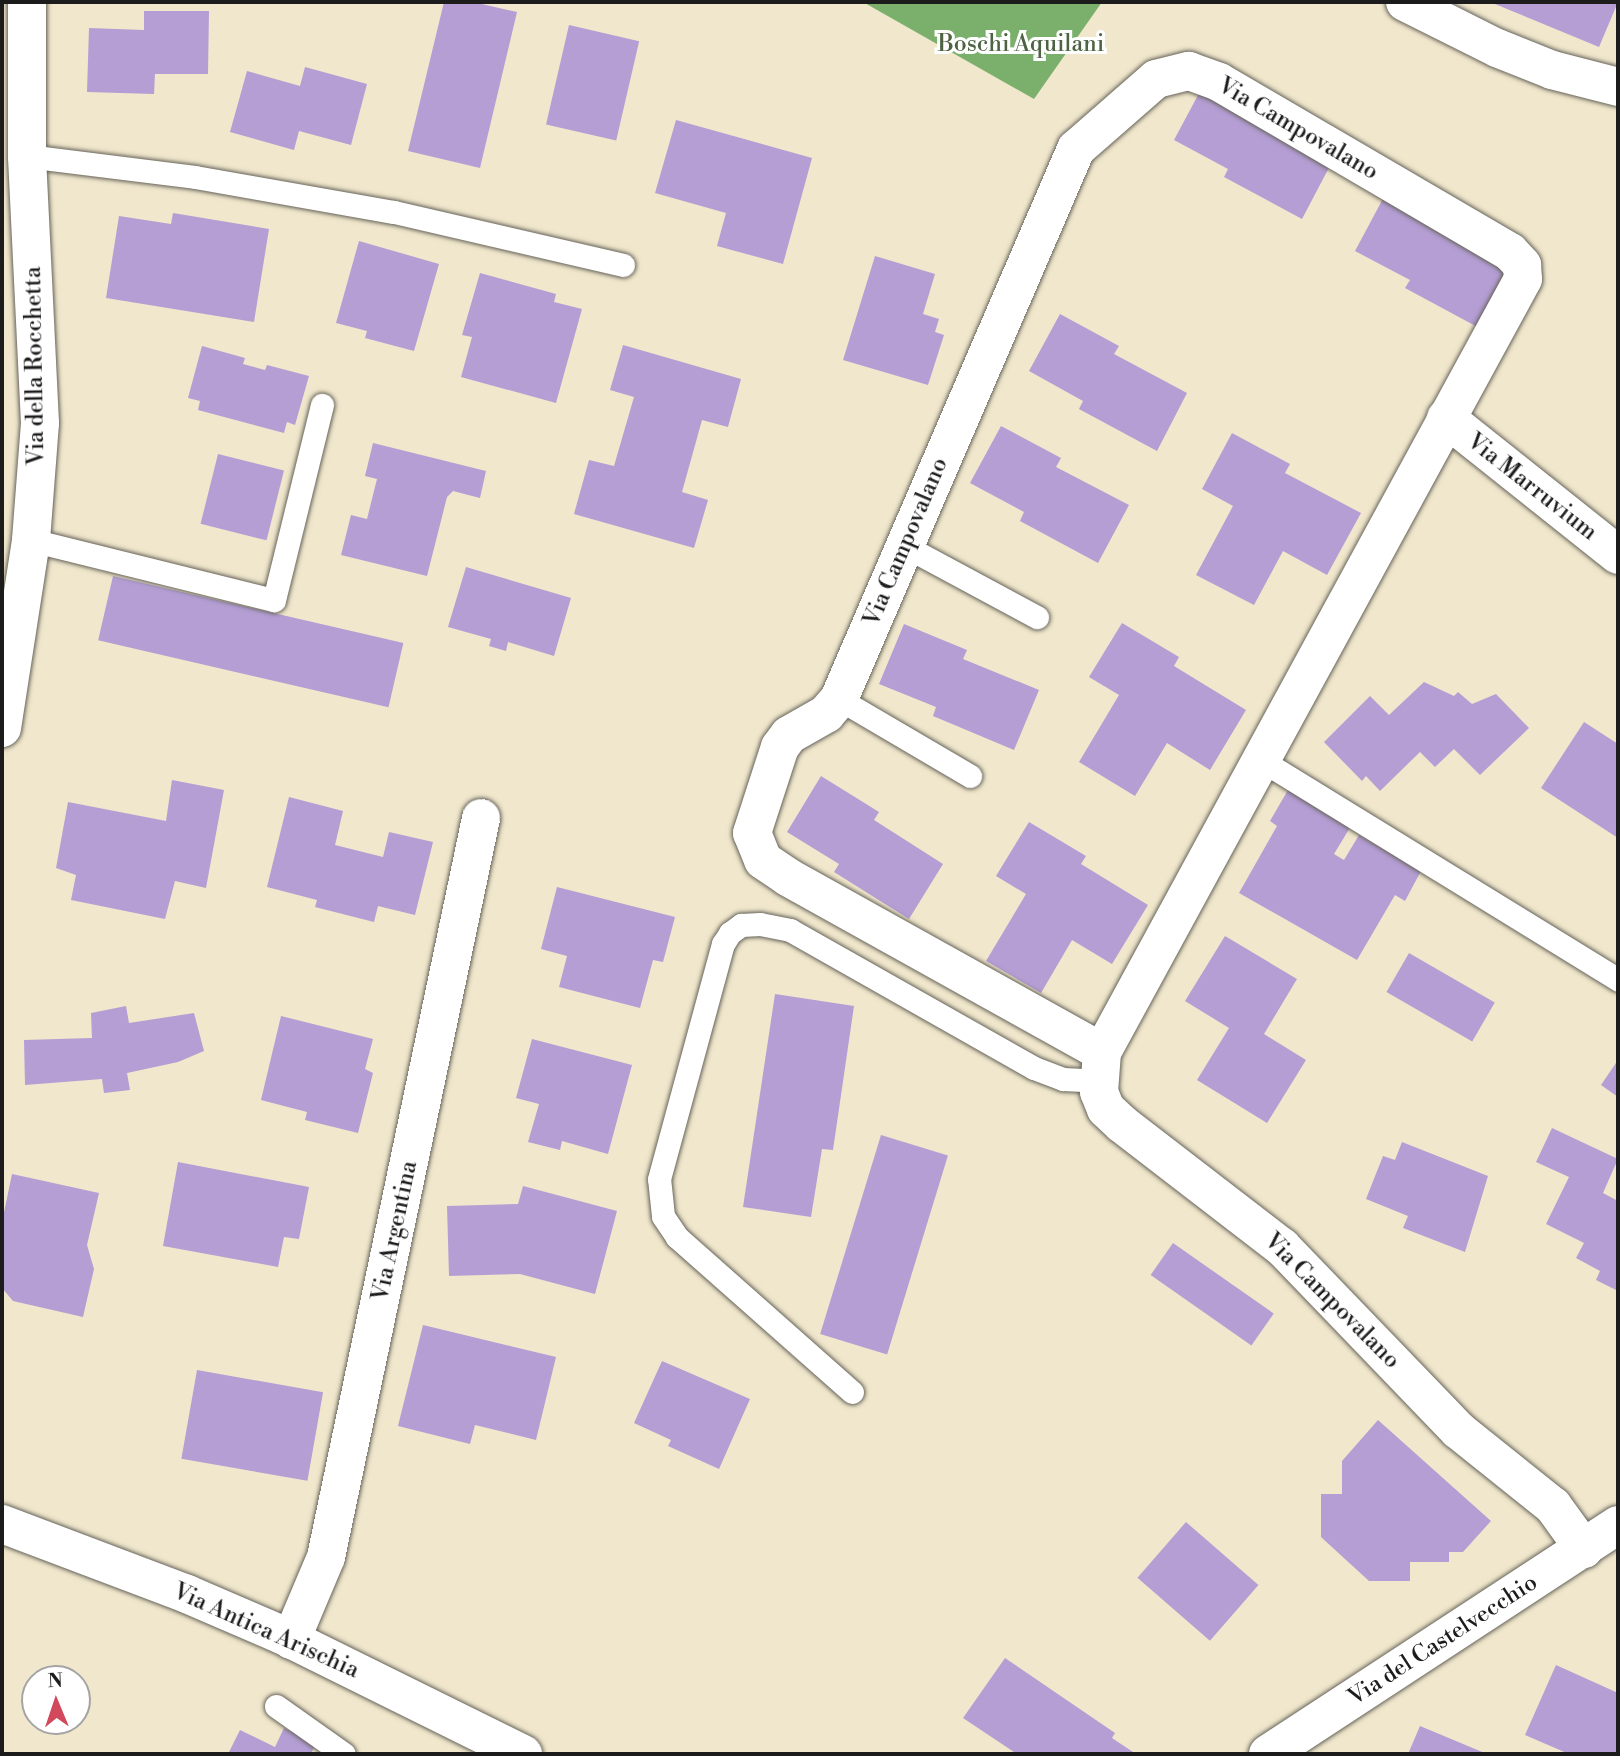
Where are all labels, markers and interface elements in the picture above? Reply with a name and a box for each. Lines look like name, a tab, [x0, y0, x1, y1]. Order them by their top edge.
park label: Boschi Aquilani	[938, 30, 1104, 58]
street label: Via Campovalano	[1213, 72, 1383, 186]
street label: Via della Rocchetta	[19, 266, 51, 466]
street label: Via Marruvium	[1461, 428, 1603, 546]
street label: Via Campovalano	[858, 454, 954, 630]
street label: Via Argentina	[367, 1158, 423, 1304]
street label: Via Campovalano	[1258, 1227, 1406, 1375]
street label: Via del Castelvecchio	[1343, 1569, 1543, 1711]
street label: Via Antica Arischia	[169, 1578, 363, 1684]
north arrow	[21, 1665, 91, 1735]
text: N	[47, 1669, 63, 1693]

